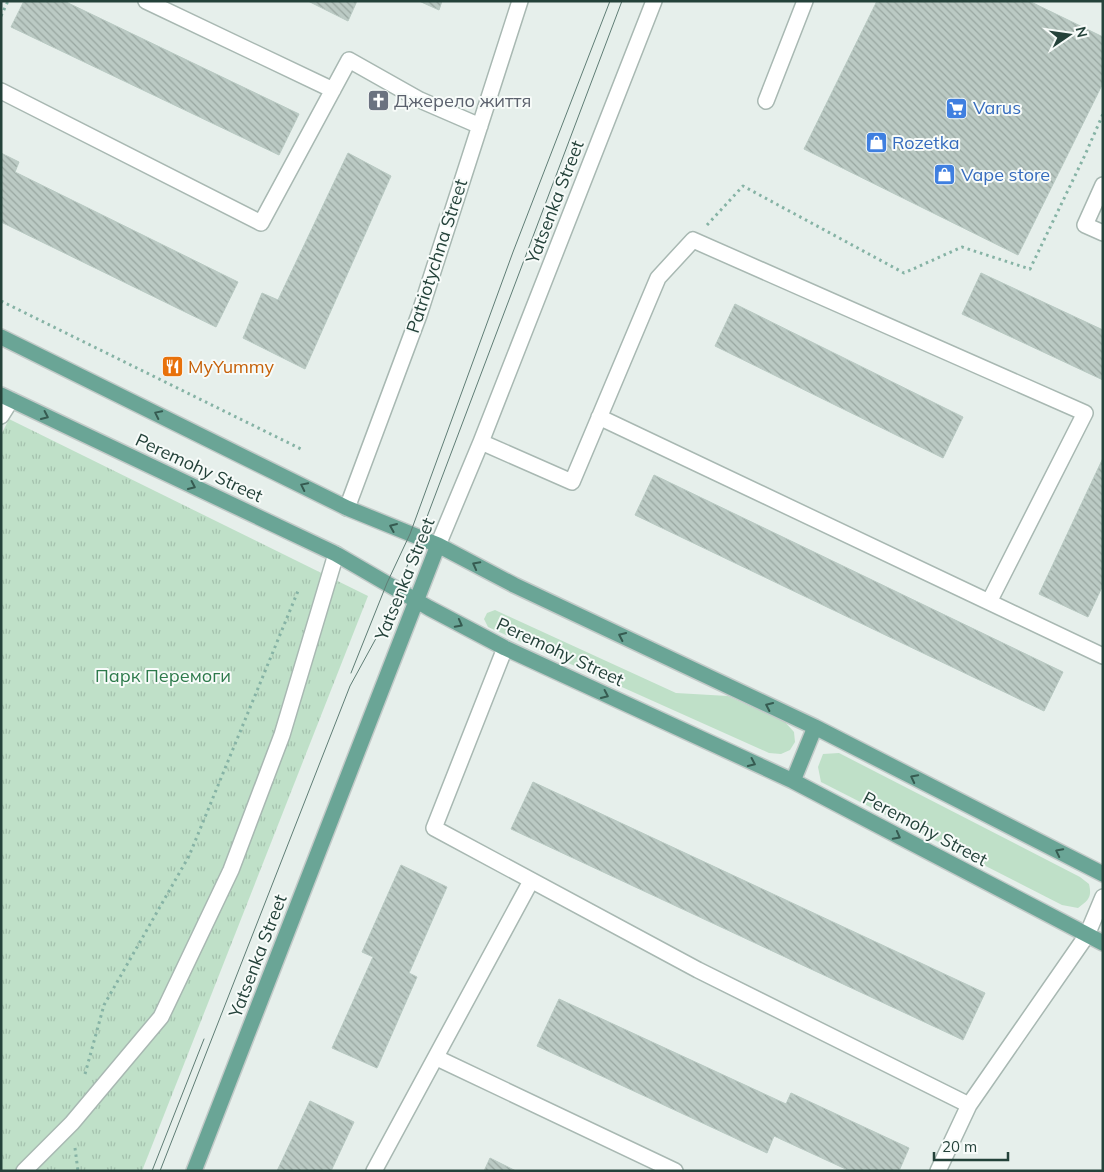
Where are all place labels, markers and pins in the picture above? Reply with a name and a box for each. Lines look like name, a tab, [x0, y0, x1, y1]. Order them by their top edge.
church icon: Джерело життя	[366, 89, 390, 113]
place label: Джерело життя	[394, 89, 531, 112]
supermarket icon: Varus	[945, 96, 969, 120]
place label: Varus	[973, 96, 1021, 119]
shop icon: Rozetka	[864, 131, 888, 155]
place label: Rozetka	[892, 131, 960, 154]
shop icon: Vape store	[933, 163, 957, 187]
place label: Vape store	[961, 163, 1050, 186]
restaurant icon: MyYummy	[160, 355, 184, 379]
place label: MyYummy	[188, 355, 275, 378]

